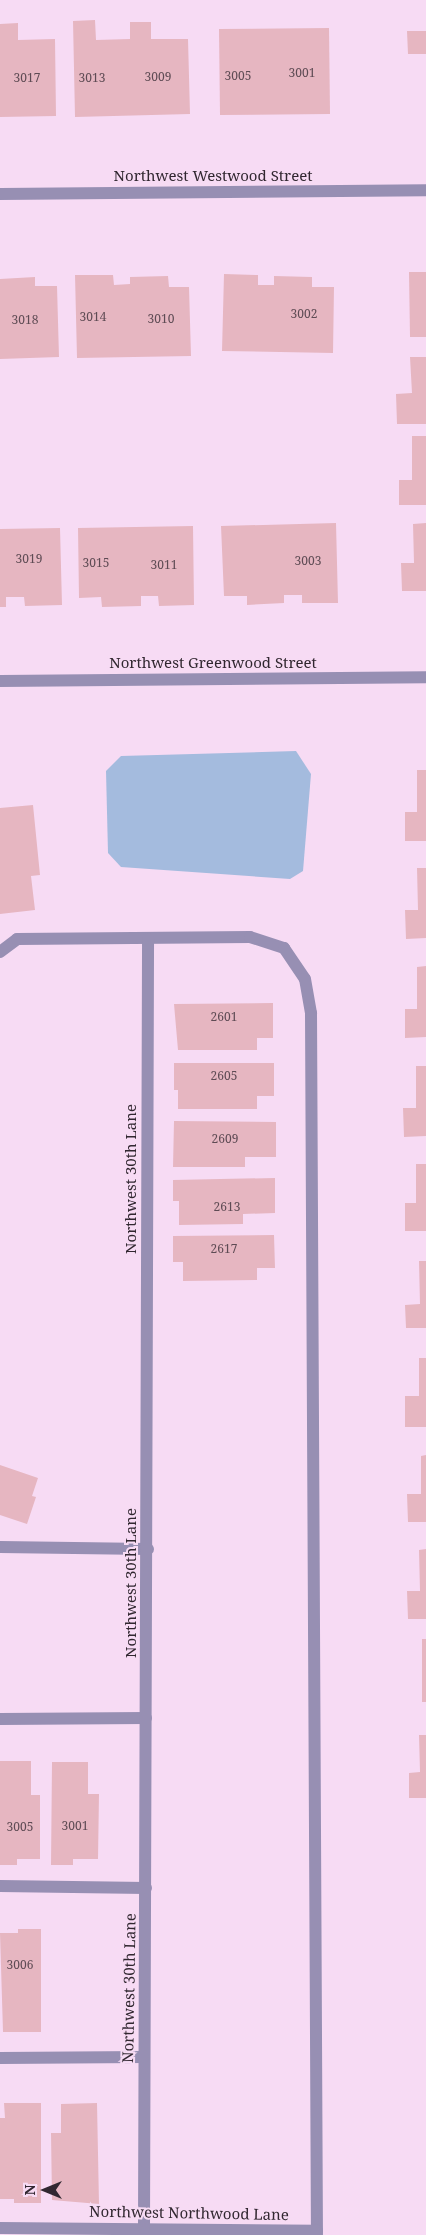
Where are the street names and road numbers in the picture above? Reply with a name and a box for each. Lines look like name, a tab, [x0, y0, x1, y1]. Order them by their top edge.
street label: Northwest Westwood Street	[114, 167, 312, 185]
street label: Northwest Greenwood Street	[109, 654, 317, 672]
street label: Northwest 30th Lane	[122, 1104, 140, 1254]
street label: Northwest 30th Lane	[122, 1508, 140, 1658]
street label: Northwest 30th Lane	[119, 1913, 139, 2063]
street label: Northwest Northwood Lane	[89, 2202, 289, 2224]

